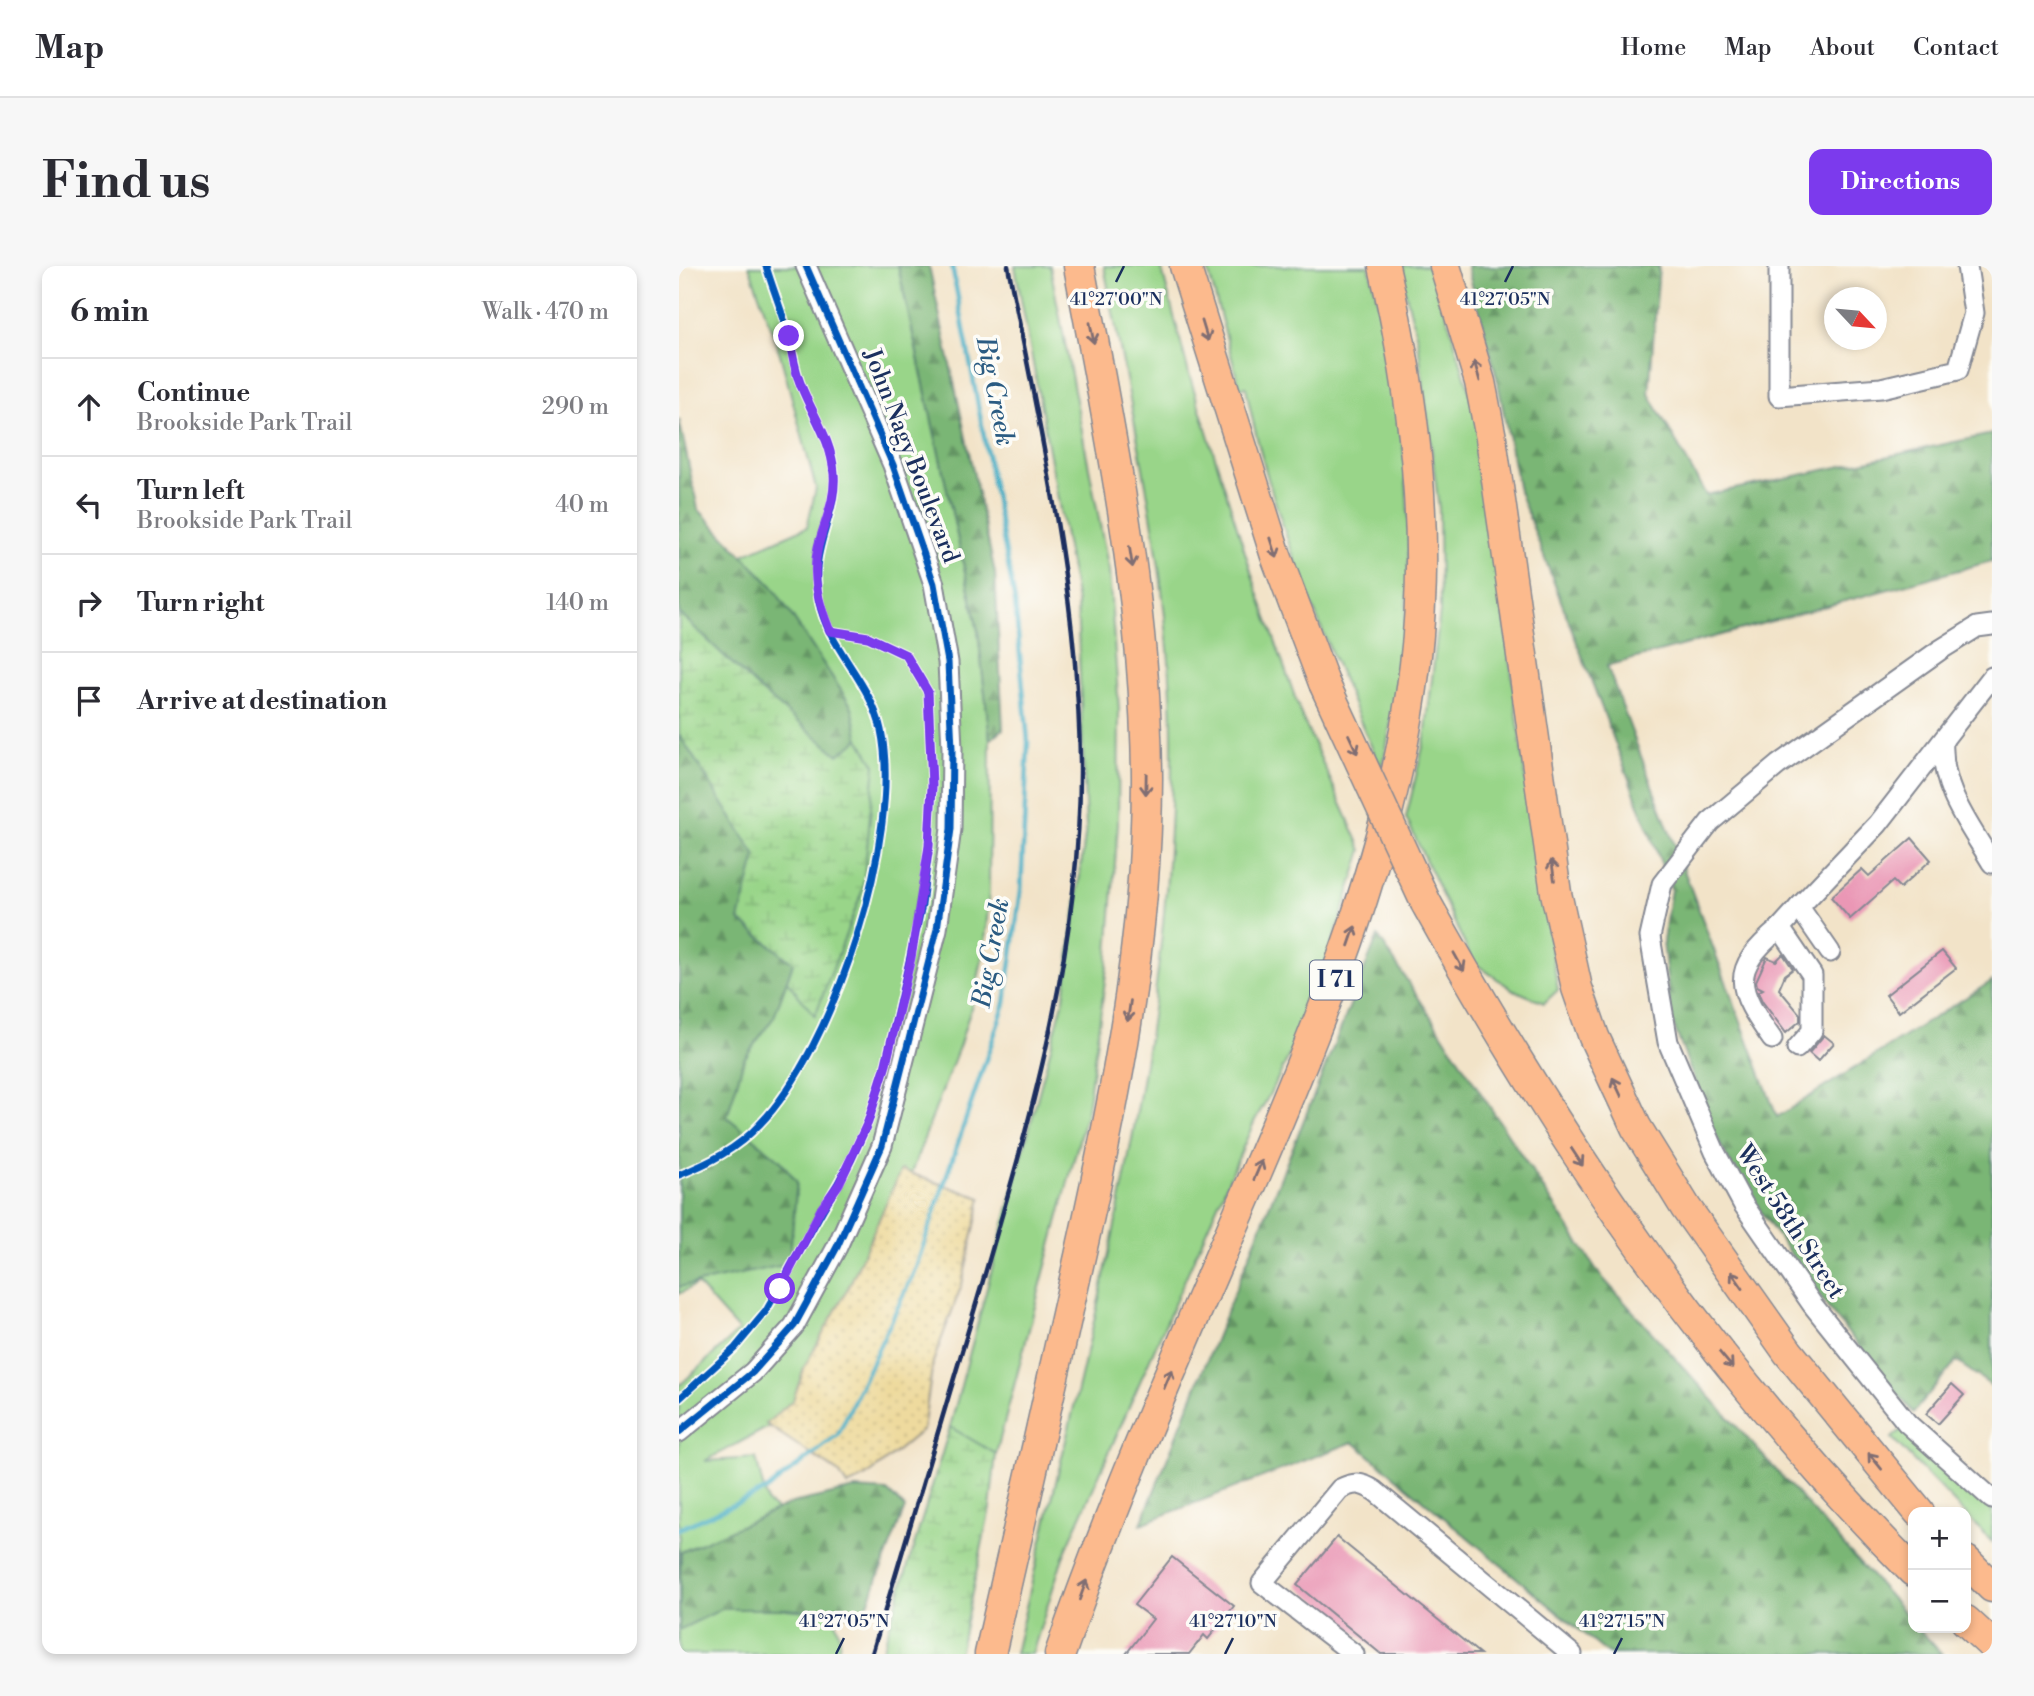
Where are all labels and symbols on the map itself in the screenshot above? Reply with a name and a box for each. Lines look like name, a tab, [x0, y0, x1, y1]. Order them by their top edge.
north arrow	[1824, 287, 1887, 350]
text: 41°27'00"N	[1070, 288, 1163, 311]
text: 41°27'05"N	[1460, 288, 1551, 311]
route end	[773, 320, 804, 351]
one-way arrow	[1199, 320, 1212, 342]
one-way arrow	[1086, 321, 1099, 344]
water label: Big Creek	[969, 333, 1021, 448]
street label: John Nagy Boulevard	[856, 344, 966, 568]
one-way arrow	[1469, 360, 1482, 382]
one-way arrow	[1268, 537, 1281, 559]
one-way arrow	[1125, 545, 1138, 568]
one-way arrow	[1347, 733, 1360, 755]
one-way arrow	[1139, 772, 1153, 795]
one-way arrow	[1546, 859, 1559, 882]
water label: Big Creek	[965, 896, 1016, 1011]
one-way arrow	[1346, 925, 1359, 947]
one-way arrow	[1452, 952, 1466, 972]
road number: I 71	[1310, 960, 1362, 1000]
one-way arrow	[1123, 999, 1136, 1021]
one-way arrow	[1610, 1077, 1623, 1098]
street label: West 58th Street	[1728, 1138, 1851, 1305]
one-way arrow	[1570, 1147, 1584, 1166]
one-way arrow	[1252, 1159, 1265, 1181]
one-way arrow	[1730, 1271, 1744, 1290]
route start	[764, 1273, 795, 1304]
one-way arrow	[1718, 1351, 1734, 1369]
one-way arrow	[1163, 1369, 1176, 1390]
one-way arrow	[1867, 1452, 1882, 1470]
one-way arrow	[1077, 1579, 1090, 1601]
text: 41°27'05"N	[799, 1610, 890, 1633]
text: 41°27'10"N	[1189, 1610, 1278, 1633]
text: 41°27'15"N	[1579, 1610, 1666, 1633]

